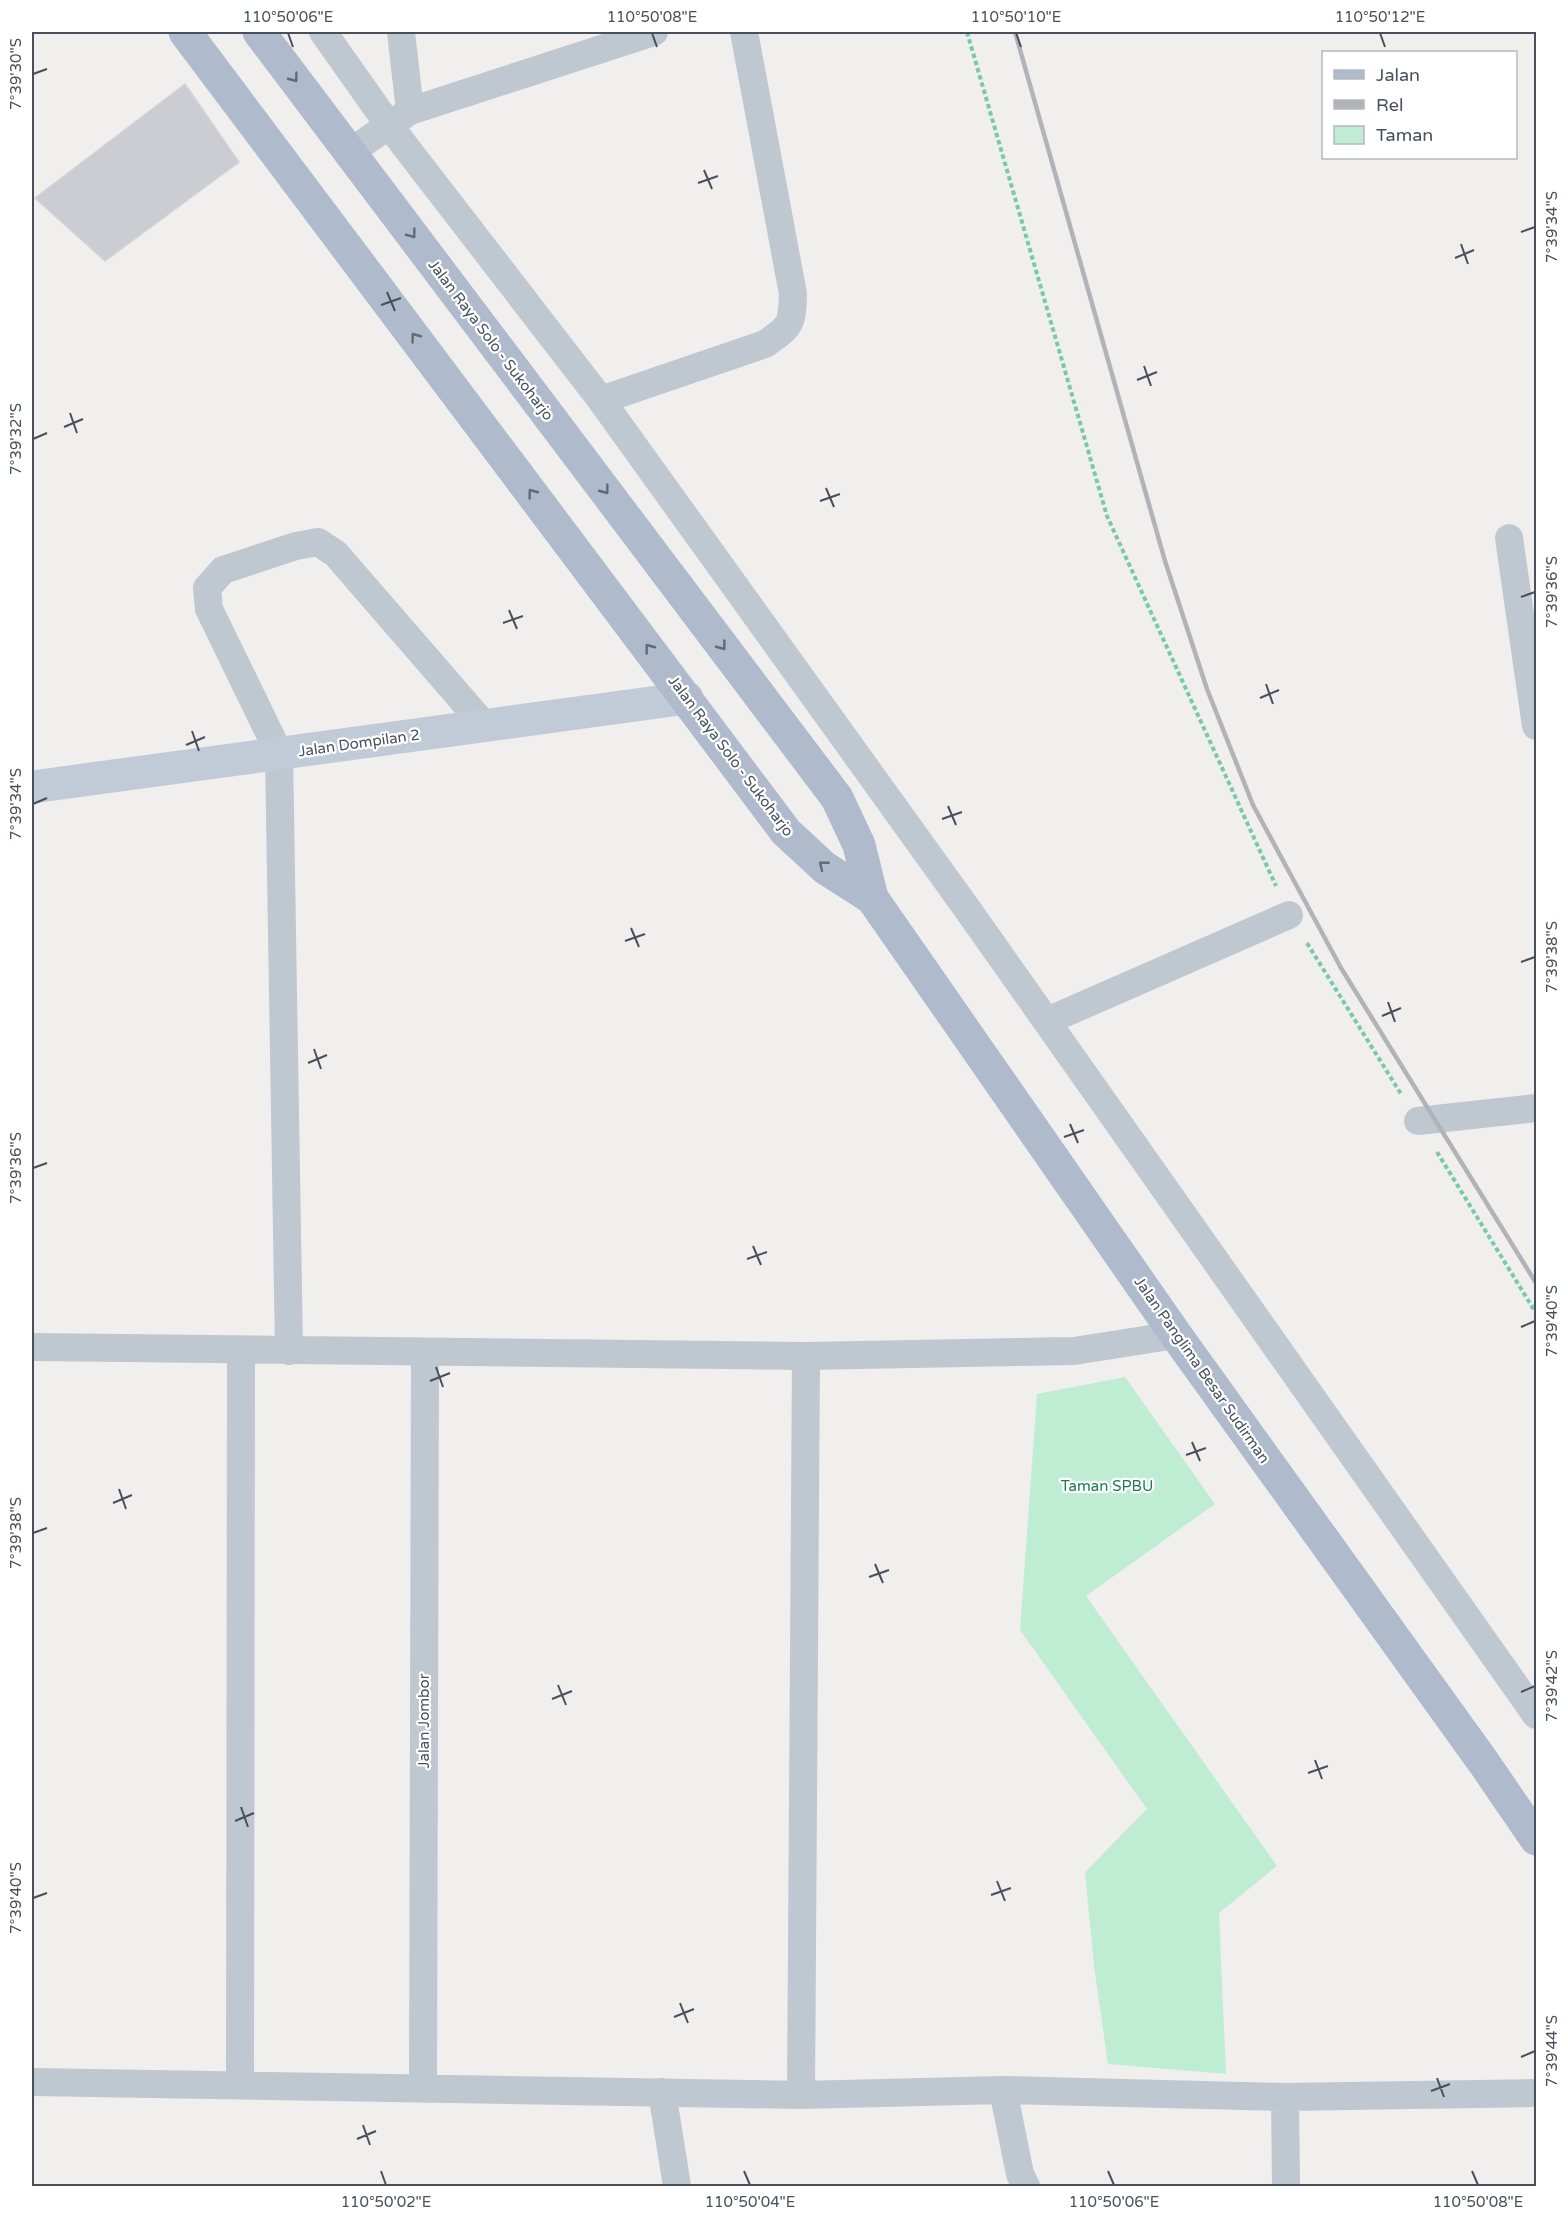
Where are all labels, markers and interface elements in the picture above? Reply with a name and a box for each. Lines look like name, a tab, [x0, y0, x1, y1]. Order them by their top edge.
text: 110°50'06"E	[243, 8, 333, 26]
text: 110°50'08"E	[607, 8, 697, 26]
text: 110°50'10"E	[971, 8, 1061, 26]
text: 110°50'12"E	[1335, 8, 1425, 26]
text: 7°39'30"S	[7, 38, 25, 110]
legend	[1322, 51, 1517, 159]
text: Jalan	[1376, 64, 1420, 86]
one-way arrow	[287, 72, 298, 83]
text: Rel	[1376, 94, 1404, 116]
text: Taman	[1376, 124, 1433, 146]
text: 7°39'34"S	[1543, 191, 1561, 263]
one-way arrow	[404, 227, 415, 238]
street label: Jalan Raya Solo - Sukoharjo	[425, 256, 557, 424]
one-way arrow	[411, 332, 422, 343]
text: 7°39'32"S	[7, 403, 25, 475]
one-way arrow	[598, 484, 609, 495]
one-way arrow	[528, 488, 539, 499]
text: 7°39'36"S	[1543, 556, 1561, 628]
one-way arrow	[715, 639, 726, 650]
one-way arrow	[645, 644, 656, 655]
street label: Jalan Raya Solo - Sukoharjo	[665, 672, 797, 840]
street label: Jalan Dompilan 2	[297, 726, 421, 760]
text: 7°39'34"S	[7, 768, 25, 840]
one-way arrow	[819, 862, 830, 873]
text: 7°39'38"S	[1543, 921, 1561, 993]
text: 7°39'36"S	[7, 1132, 25, 1204]
street label: Jalan Panglima Besar Sudirman	[1131, 1273, 1273, 1467]
text: 7°39'40"S	[1543, 1285, 1561, 1357]
park label: Taman SPBU	[1061, 1477, 1153, 1495]
text: 7°39'38"S	[7, 1497, 25, 1569]
text: 7°39'42"S	[1543, 1650, 1561, 1722]
street label: Jalan Jombor	[415, 1673, 433, 1768]
text: 7°39'40"S	[7, 1862, 25, 1934]
text: 7°39'44"S	[1543, 2015, 1561, 2087]
text: 110°50'02"E	[341, 2193, 431, 2211]
text: 110°50'04"E	[705, 2193, 795, 2211]
text: 110°50'06"E	[1069, 2193, 1159, 2211]
text: 110°50'08"E	[1433, 2193, 1523, 2211]

